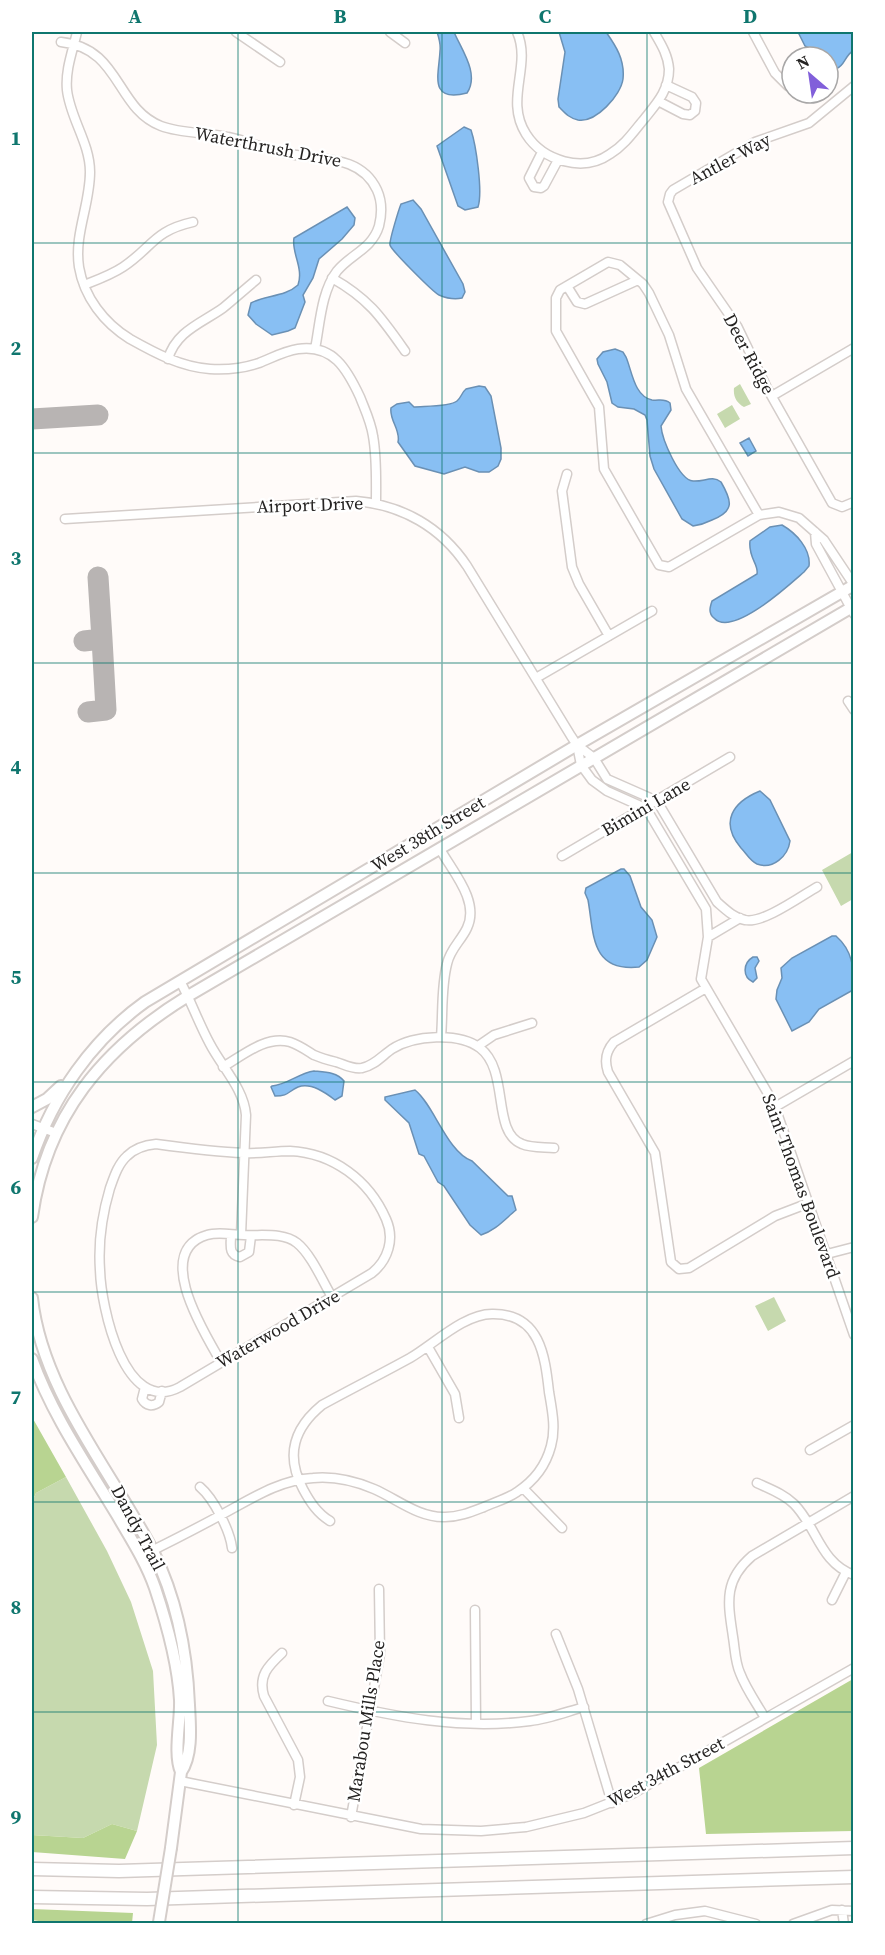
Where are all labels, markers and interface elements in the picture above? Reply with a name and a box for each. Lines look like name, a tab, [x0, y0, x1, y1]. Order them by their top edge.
text: A	[128, 2, 142, 30]
text: B	[333, 2, 347, 30]
text: C	[539, 2, 551, 30]
text: D	[743, 2, 757, 30]
north arrow	[780, 45, 840, 105]
text: N	[792, 49, 813, 74]
street label: Waterthrush Drive	[193, 120, 344, 173]
text: 1	[11, 124, 21, 152]
street label: Antler Way	[685, 126, 775, 190]
street label: Deer Ridge	[718, 309, 781, 399]
text: 2	[11, 334, 22, 362]
street label: Airport Drive	[256, 490, 364, 519]
text: 3	[11, 544, 22, 572]
text: 4	[11, 753, 22, 781]
street label: Bimini Lane	[597, 771, 695, 842]
street label: West 38th Street	[366, 790, 489, 877]
text: 5	[11, 963, 22, 991]
street label: Saint Thomas Boulevard	[756, 1090, 846, 1282]
text: 6	[11, 1173, 22, 1201]
street label: Waterwood Drive	[211, 1283, 344, 1374]
text: 7	[11, 1383, 22, 1411]
street label: Dandy Trail	[105, 1481, 171, 1575]
text: 8	[11, 1593, 21, 1621]
street label: Marabou Mills Place	[340, 1638, 391, 1804]
street label: West 34th Street	[603, 1730, 728, 1813]
text: 9	[11, 1803, 22, 1831]

